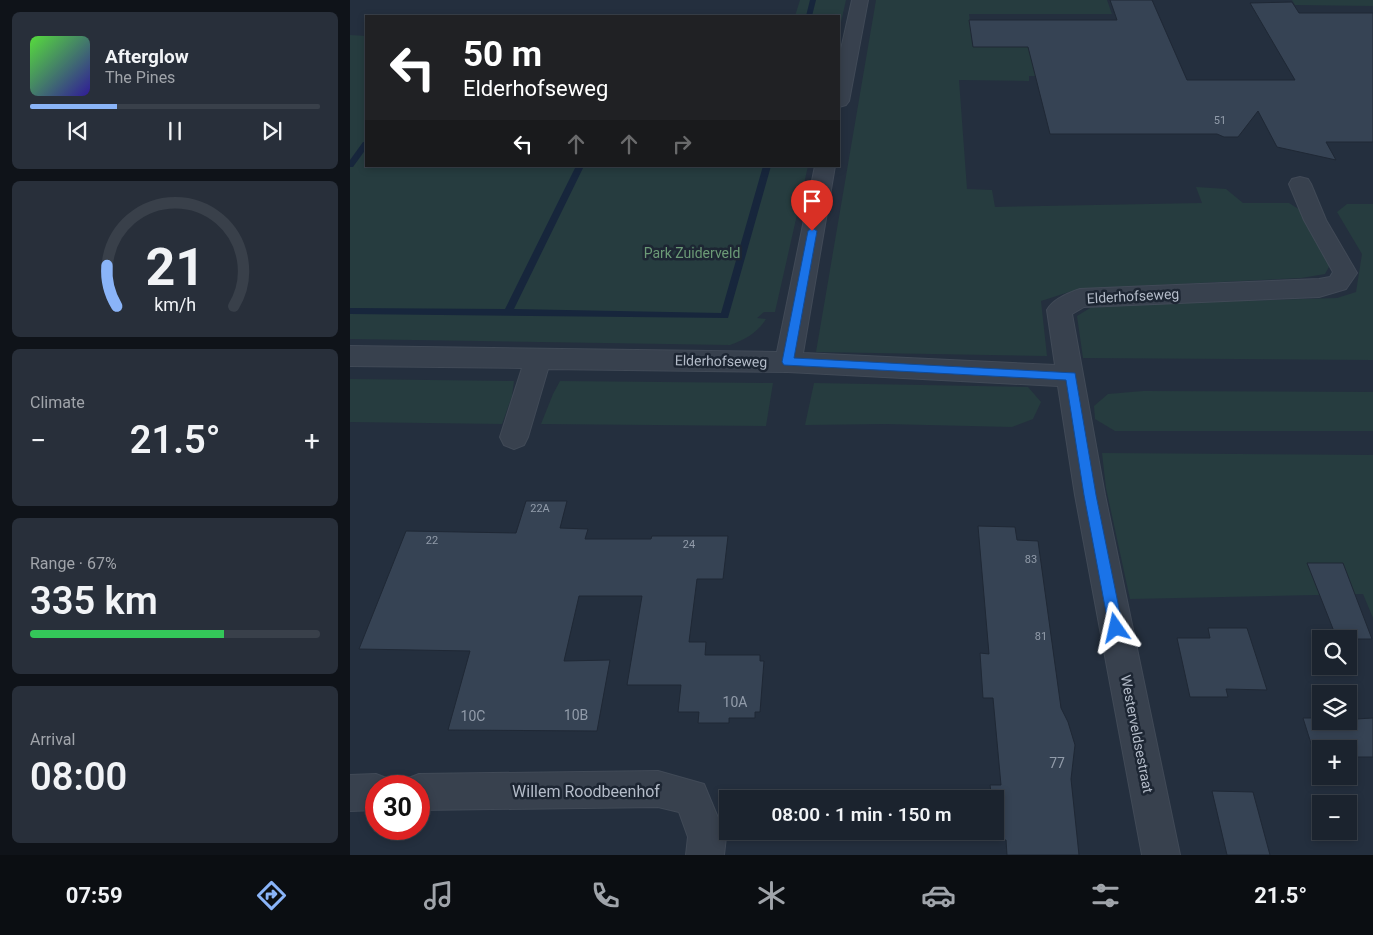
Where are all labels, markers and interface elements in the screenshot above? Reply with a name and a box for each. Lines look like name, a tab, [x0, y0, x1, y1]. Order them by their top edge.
text: 50 m	[463, 34, 542, 75]
icon: left	[380, 35, 445, 100]
text: Afterglow	[105, 45, 189, 68]
text: The Pines	[105, 68, 175, 87]
text: Elderhofseweg	[463, 76, 608, 101]
house number: 51	[1214, 114, 1226, 127]
icon: previous	[64, 117, 92, 145]
icon: pause	[161, 117, 189, 145]
icon: next	[258, 117, 286, 145]
icon: left	[509, 130, 537, 158]
icon: ahead	[562, 130, 590, 158]
icon: ahead	[615, 130, 643, 158]
icon: right	[668, 130, 696, 158]
pin	[791, 180, 833, 231]
icon: arrive	[798, 187, 826, 215]
text: 21	[145, 237, 205, 298]
park label: Park Zuiderveld	[644, 245, 740, 261]
street label: Elderhofseweg	[1086, 286, 1180, 306]
text: km/h	[154, 294, 196, 315]
street label: Elderhofseweg	[675, 352, 767, 370]
text: Climate	[30, 393, 85, 412]
text: 21.5°	[130, 418, 220, 462]
text: −	[30, 424, 46, 457]
text: +	[304, 424, 320, 457]
house number: 22A	[530, 502, 551, 515]
house number: 22	[426, 534, 438, 547]
house number: 24	[683, 538, 695, 551]
house number: 83	[1025, 553, 1037, 566]
text: Range · 67%	[30, 554, 117, 573]
text: 335 km	[30, 579, 158, 623]
position arrow	[1089, 601, 1141, 653]
house number: 81	[1035, 630, 1047, 643]
map controls	[1312, 630, 1357, 840]
button: search	[1312, 630, 1357, 675]
street label: Westerveldsestraat	[1118, 674, 1156, 795]
button: layers	[1312, 685, 1357, 730]
house number: 10A	[723, 694, 747, 710]
house number: 10B	[564, 707, 588, 723]
house number: 10C	[461, 708, 485, 724]
text: Arrival	[30, 730, 75, 749]
button: +	[1312, 740, 1357, 785]
text: 08:00	[30, 755, 127, 799]
house number: 77	[1049, 755, 1065, 771]
speed limit sign: 30	[365, 775, 430, 840]
street label: Willem Roodbeenhof	[512, 782, 660, 801]
button: −	[1312, 795, 1357, 840]
text: 08:00 · 1 min · 150 m	[771, 803, 952, 826]
icon: directions	[254, 878, 289, 913]
icon: music	[421, 878, 456, 913]
icon: phone	[588, 878, 623, 913]
icon: climate	[754, 878, 789, 913]
icon: car	[921, 878, 956, 913]
icon: filters	[1088, 878, 1123, 913]
text: 07:59	[66, 883, 123, 908]
text: 21.5°	[1254, 883, 1307, 908]

